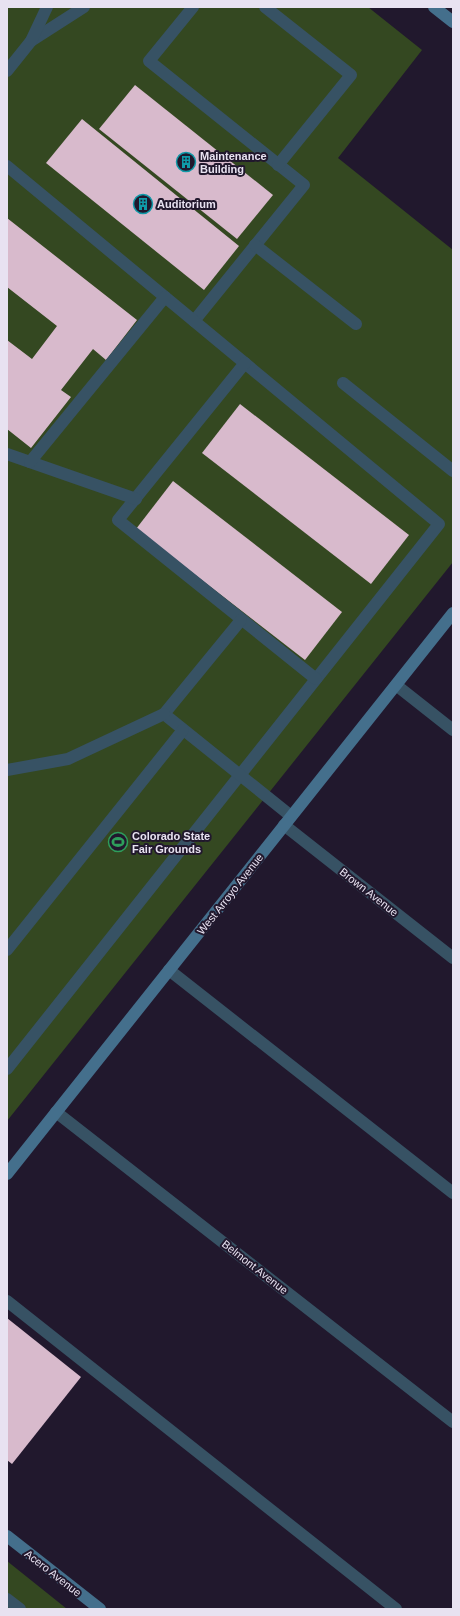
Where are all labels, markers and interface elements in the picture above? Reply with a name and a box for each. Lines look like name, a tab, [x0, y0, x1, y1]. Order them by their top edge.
place label: Maintenance Building	[200, 150, 267, 175]
building icon: Maintenance Building	[175, 151, 197, 173]
building icon: Auditorium	[132, 193, 154, 215]
place label: Auditorium	[157, 198, 216, 210]
place label: Colorado State Fair Grounds	[132, 830, 210, 855]
sports icon: Colorado State Fair Grounds	[107, 831, 129, 853]
street label: West Arroyo Avenue	[195, 851, 265, 937]
street label: Brown Avenue	[337, 865, 401, 919]
street label: Belmont Avenue	[220, 1238, 290, 1296]
street label: Acero Avenue	[22, 1547, 84, 1599]

